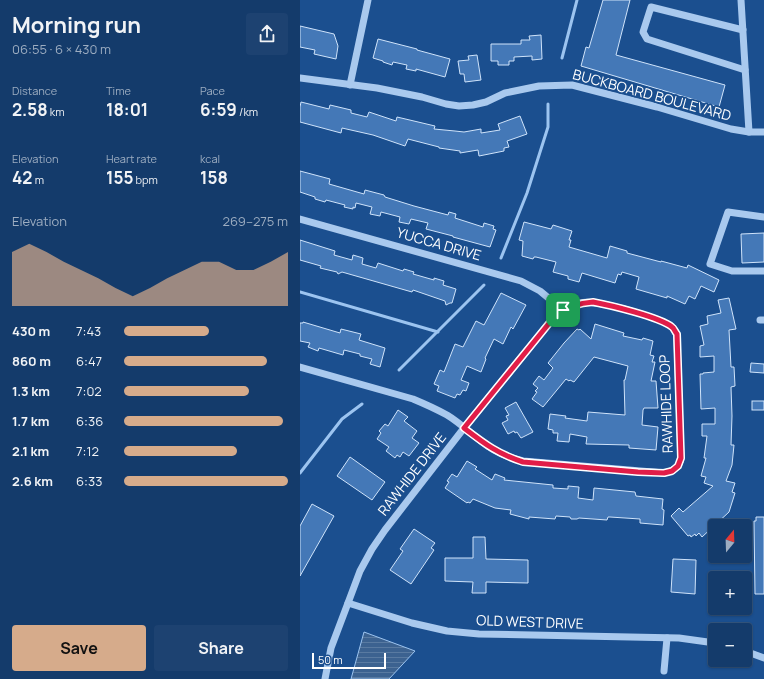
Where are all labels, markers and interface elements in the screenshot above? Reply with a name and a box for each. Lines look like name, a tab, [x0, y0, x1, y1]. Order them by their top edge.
text: Morning run	[12, 10, 141, 40]
button: share	[246, 13, 288, 55]
text: 06:55 · 6 × 430 m	[12, 40, 111, 58]
street label: BUCKBOARD BOULEVARD	[571, 64, 733, 125]
text: Distance	[12, 83, 57, 98]
text: Time	[106, 83, 131, 98]
text: Pace	[200, 83, 225, 98]
text: 2.58	[12, 98, 48, 121]
text: 18:01	[106, 98, 148, 121]
text: 6:59	[200, 98, 237, 121]
text: km	[48, 104, 65, 119]
text: /km	[237, 104, 258, 119]
text: Elevation	[12, 151, 58, 166]
text: Heart rate	[106, 151, 157, 166]
text: kcal	[200, 151, 220, 166]
text: 42	[12, 166, 32, 189]
text: 155	[106, 166, 133, 189]
text: 158	[200, 166, 228, 189]
text: m	[32, 172, 44, 187]
text: bpm	[133, 172, 158, 187]
text: Elevation	[12, 212, 67, 230]
text: 269–275 m	[222, 212, 288, 230]
street label: YUCCA DRIVE	[395, 222, 484, 265]
pin	[546, 293, 580, 327]
icon: arrive	[552, 299, 574, 321]
text: 430 m	[12, 322, 50, 340]
text: 7:43	[76, 322, 101, 340]
text: 860 m	[12, 352, 51, 370]
text: 6:47	[76, 352, 102, 370]
street label: RAWHIDE LOOP	[654, 354, 677, 454]
text: 1.3 km	[12, 382, 50, 400]
text: 7:02	[76, 382, 102, 400]
text: 1.7 km	[12, 412, 49, 430]
text: 6:36	[76, 412, 103, 430]
street label: RAWHIDE DRIVE	[373, 428, 450, 519]
text: 2.1 km	[12, 442, 49, 460]
text: 7:12	[76, 442, 99, 460]
text: 2.6 km	[12, 472, 53, 490]
text: 6:33	[76, 472, 102, 490]
north arrow	[708, 519, 752, 563]
map controls	[708, 519, 752, 667]
button: +	[708, 571, 752, 615]
street label: OLD WEST DRIVE	[476, 610, 584, 633]
button: −	[708, 623, 752, 667]
button: Save	[12, 625, 146, 671]
button: Share	[154, 625, 288, 671]
scale bar	[312, 651, 386, 670]
text: 50 m	[318, 652, 343, 667]

